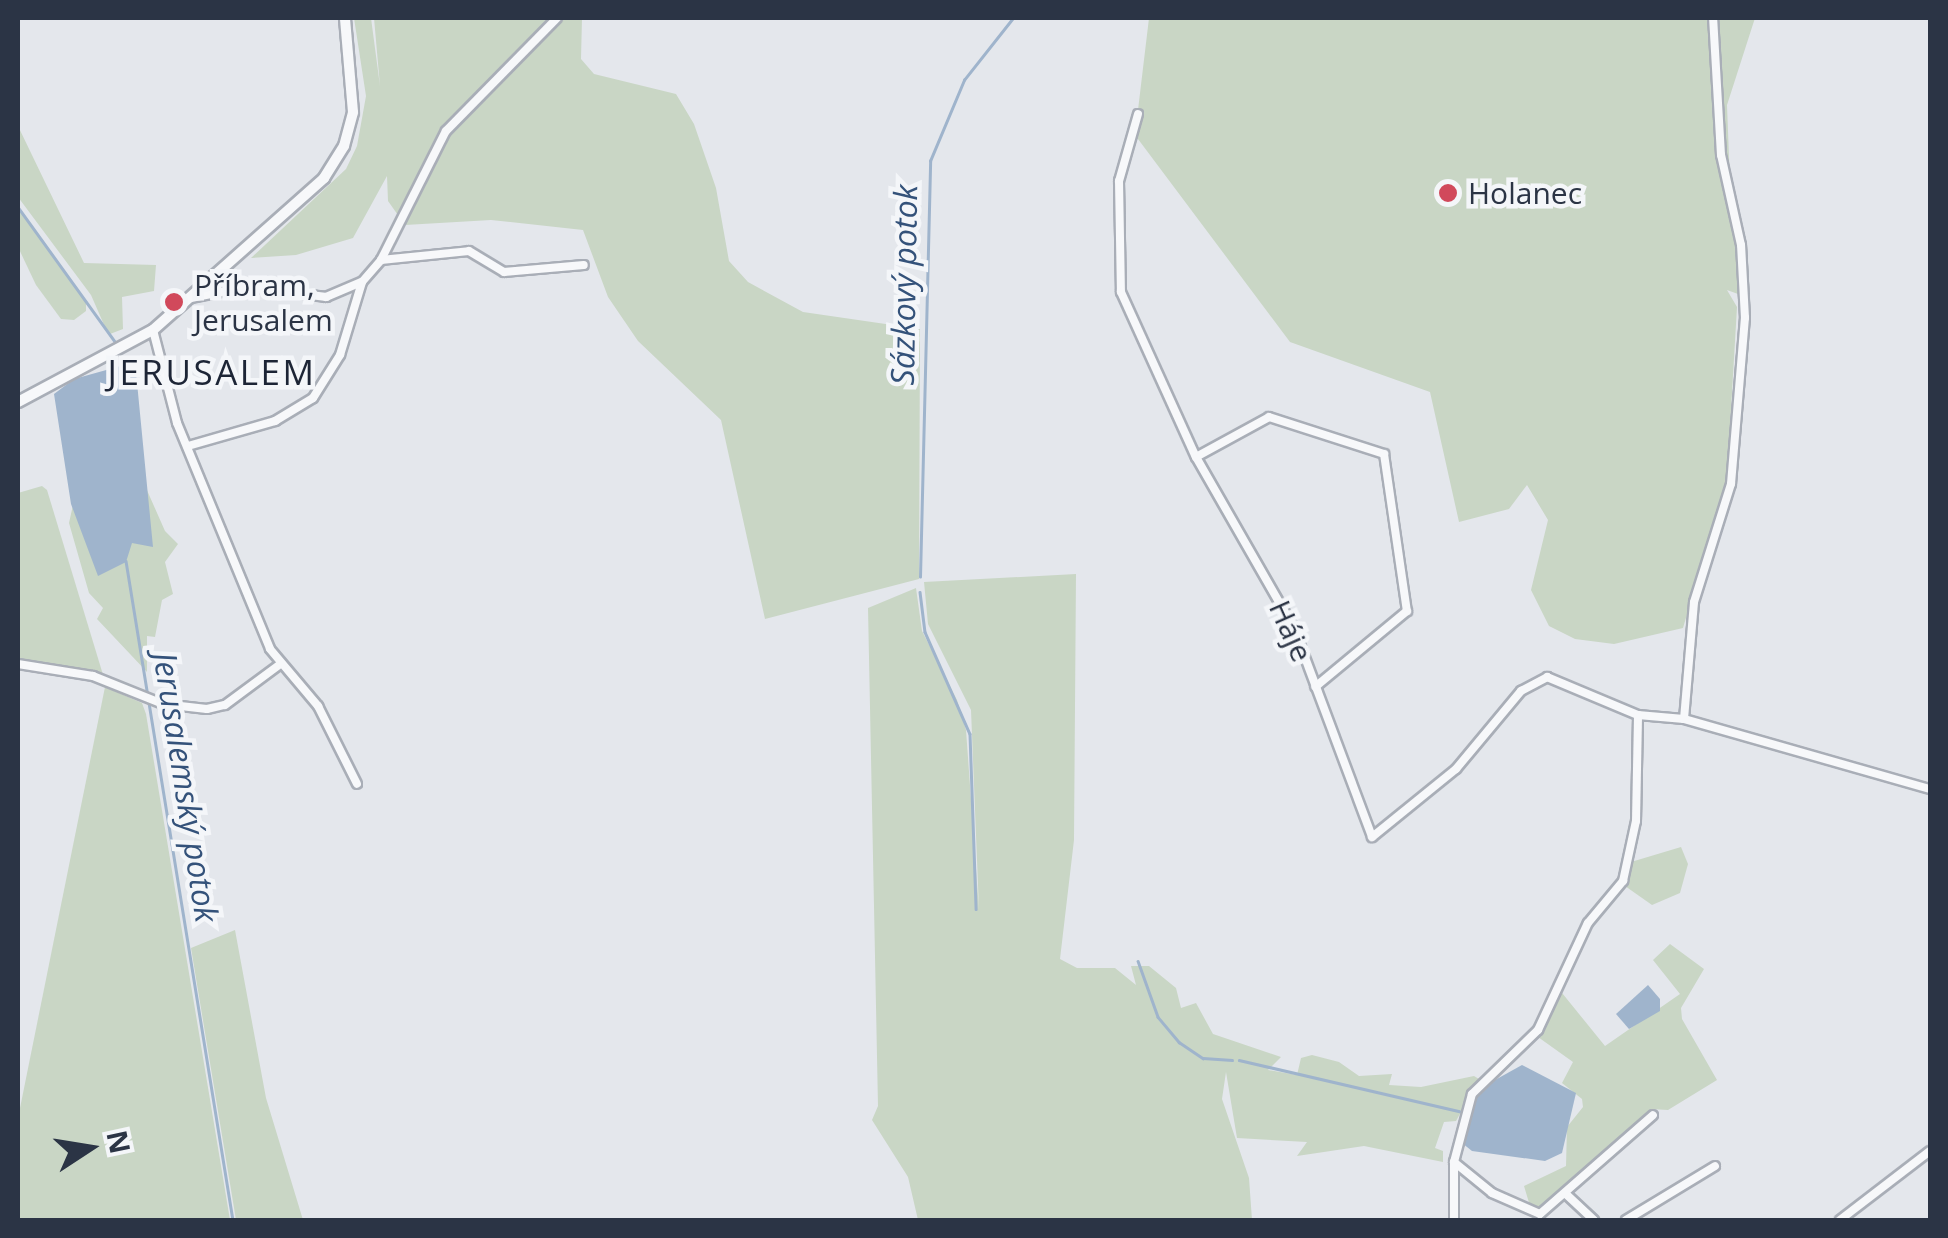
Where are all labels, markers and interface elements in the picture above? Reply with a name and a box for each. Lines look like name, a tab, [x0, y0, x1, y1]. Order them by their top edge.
place label: Holanec	[1468, 175, 1582, 211]
marker: Holanec	[1437, 182, 1459, 204]
water label: Sázkový potok	[883, 184, 925, 386]
place label: Příbram, Jerusalem	[194, 267, 333, 338]
marker: Příbram, Jerusalem	[163, 291, 185, 313]
district label: JERUSALEM	[108, 351, 316, 393]
street label: Háje	[1262, 595, 1320, 667]
water label: Jerusalemský potok	[146, 649, 226, 925]
north arrow	[40, 1098, 140, 1198]
text: N	[98, 1127, 140, 1157]

